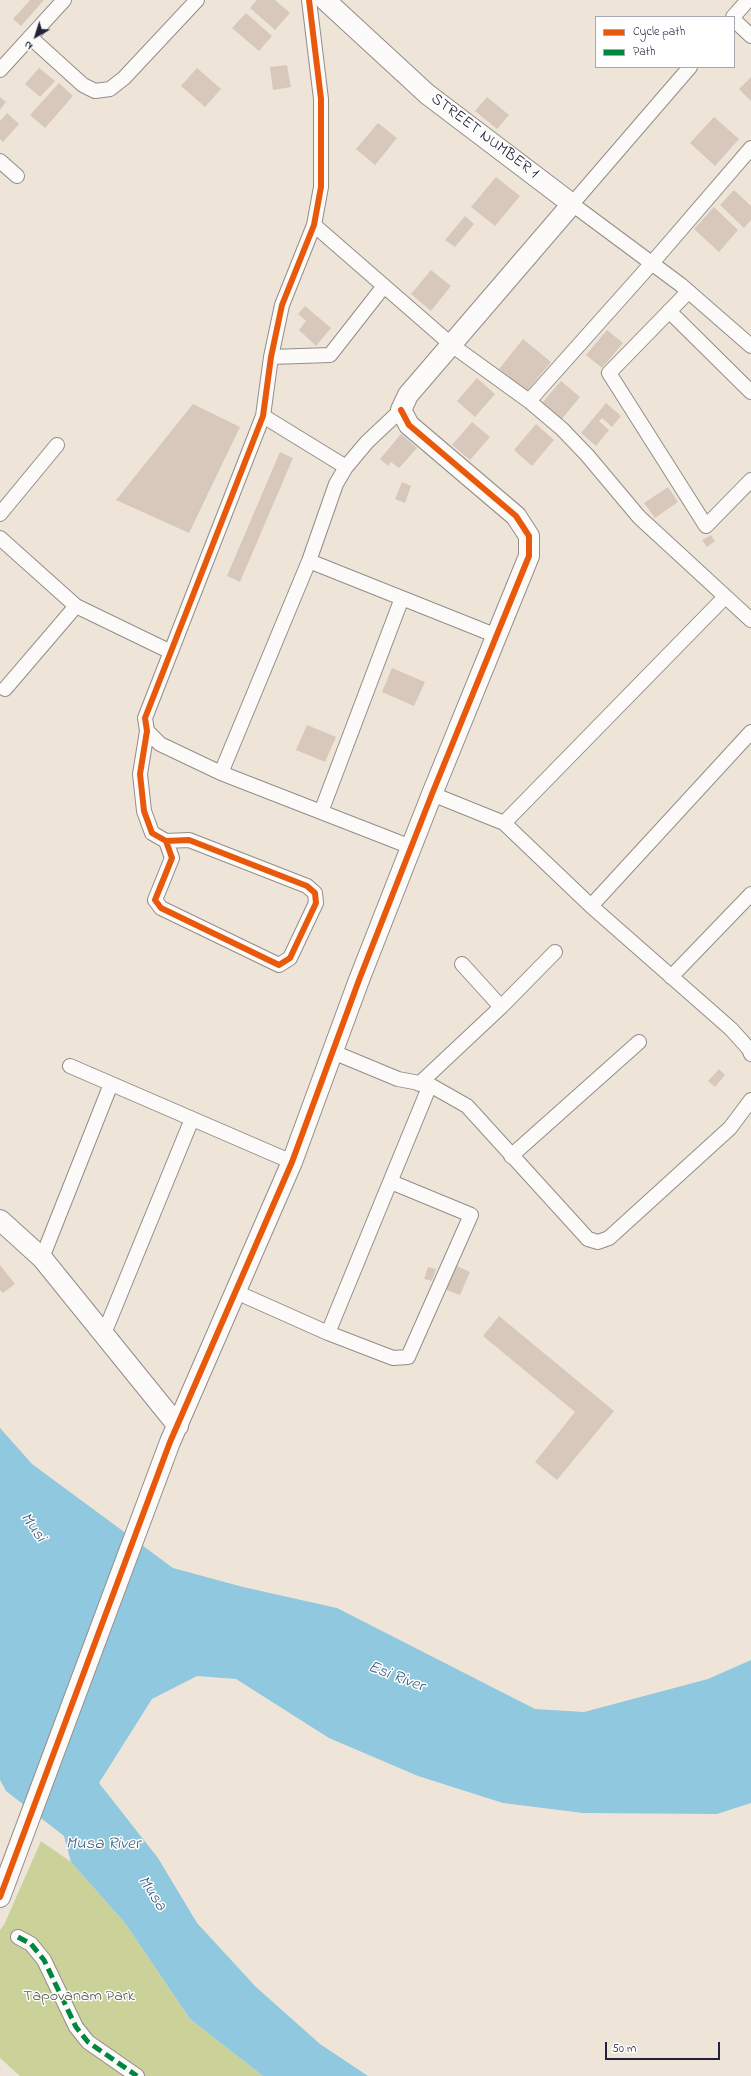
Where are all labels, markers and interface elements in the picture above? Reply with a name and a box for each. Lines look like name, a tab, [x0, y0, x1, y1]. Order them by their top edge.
north arrow	[16, 16, 56, 56]
legend	[595, 16, 735, 68]
text: Cycle path	[633, 23, 685, 41]
text: N	[21, 37, 36, 54]
text: Path	[633, 43, 655, 61]
street label: STREET NUMBER 1	[426, 90, 542, 184]
water label: Musi	[15, 1509, 49, 1547]
water label: Esi River	[365, 1658, 427, 1698]
water label: Musa River	[66, 1835, 140, 1855]
water label: Musa	[132, 1873, 170, 1915]
park label: Tapovanam Park	[23, 1987, 135, 2007]
scale bar	[607, 2034, 722, 2060]
text: 50 m	[612, 2040, 636, 2058]

